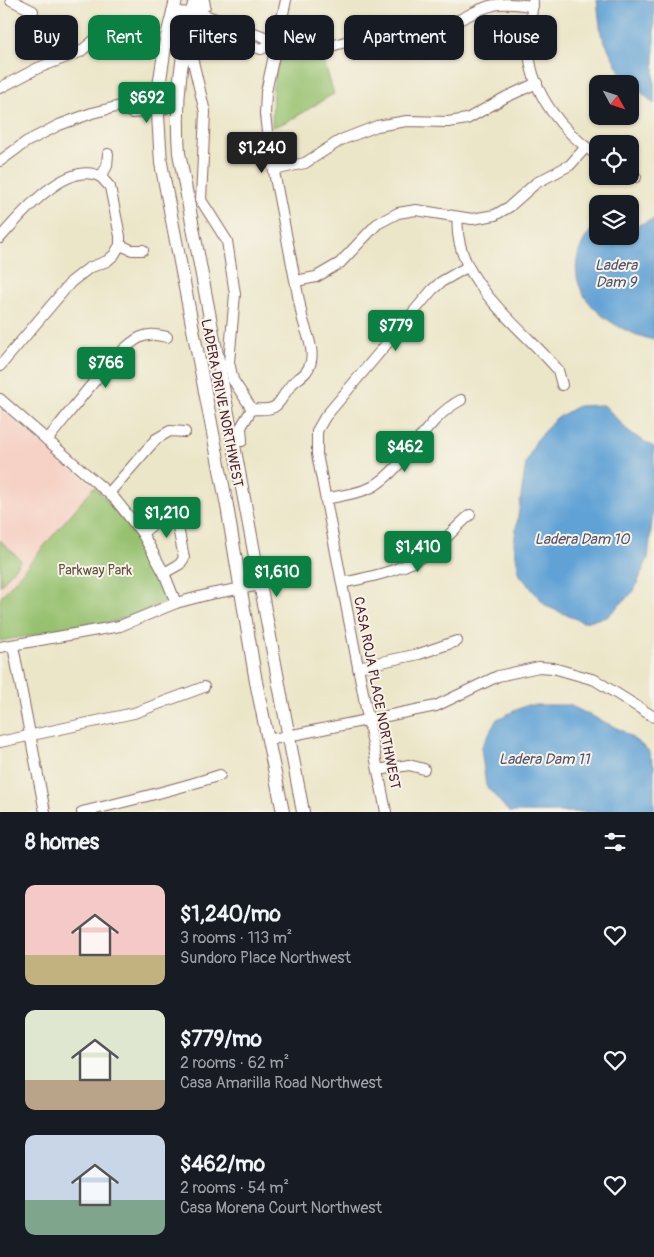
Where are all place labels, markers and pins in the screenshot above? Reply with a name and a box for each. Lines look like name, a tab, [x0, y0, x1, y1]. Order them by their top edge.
pin: $692	[117, 82, 177, 124]
pin: $1,240	[221, 132, 303, 174]
pin: $779	[366, 310, 426, 352]
pin: $766	[76, 346, 136, 389]
pin: $462	[375, 430, 435, 473]
pin: $1,210	[126, 496, 208, 539]
pin: $1,410	[377, 530, 459, 573]
pin: $1,610	[236, 556, 318, 598]

